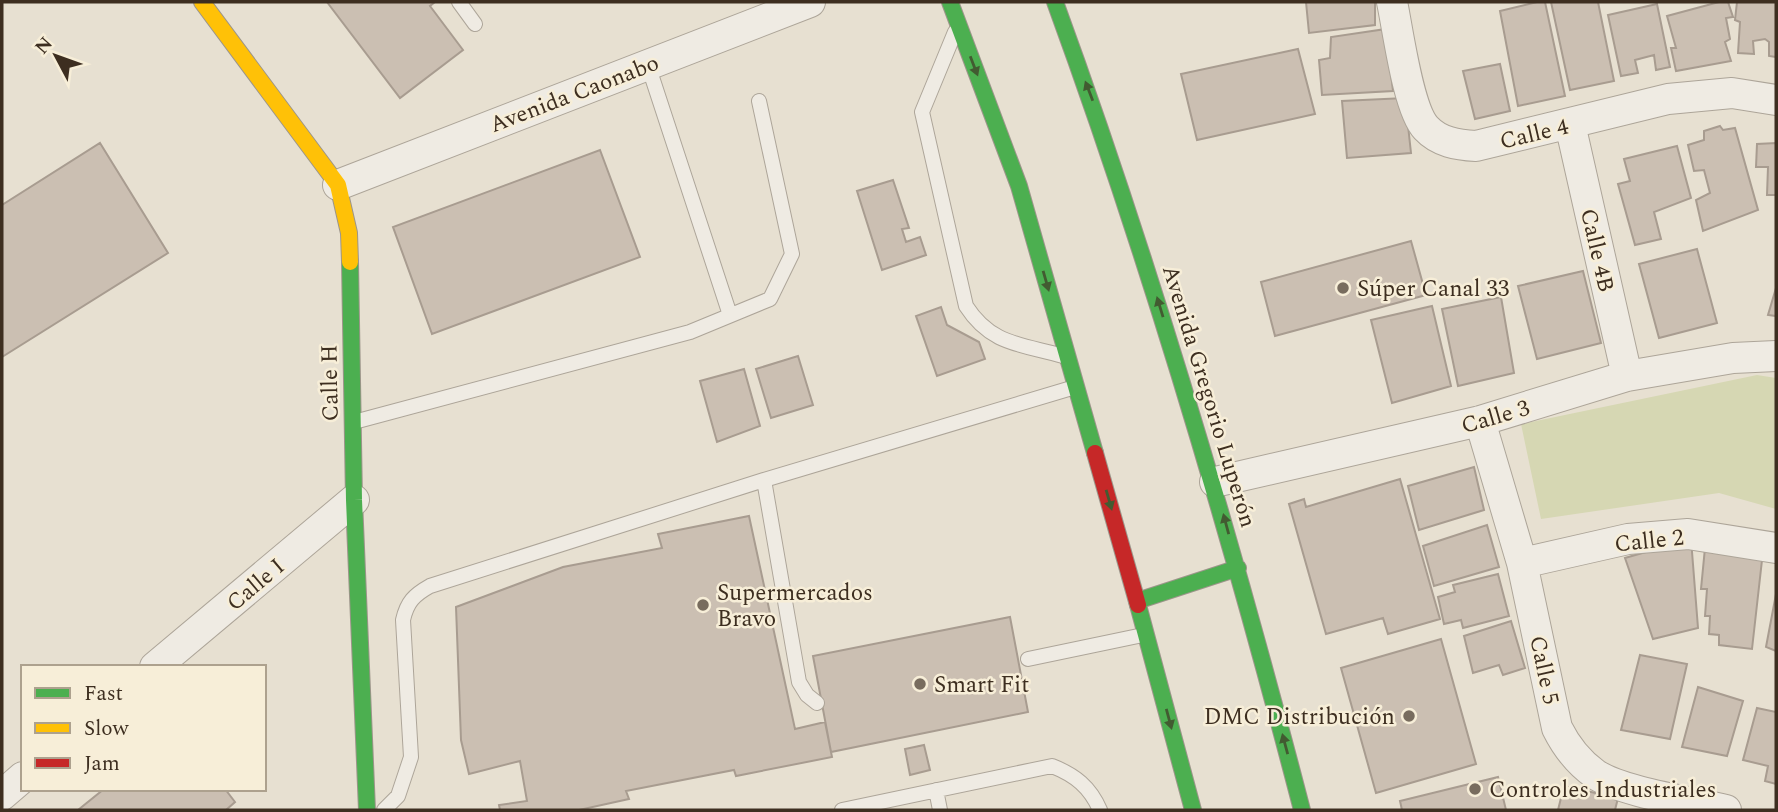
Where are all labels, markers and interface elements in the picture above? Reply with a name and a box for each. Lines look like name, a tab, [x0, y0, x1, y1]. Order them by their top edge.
north arrow	[21, 21, 91, 91]
text: N	[28, 30, 60, 61]
street label: Avenida Caonabo	[485, 46, 664, 143]
one-way arrow	[969, 55, 980, 76]
one-way arrow	[1083, 80, 1094, 101]
street label: Calle 4	[1496, 109, 1573, 159]
street label: Calle 4B	[1570, 205, 1623, 296]
street label: Avenida Gregorio Luperón	[1152, 261, 1265, 532]
one-way arrow	[1042, 271, 1052, 292]
place label: Súper Canal 33	[1357, 272, 1509, 307]
marker: Súper Canal 33	[1335, 280, 1351, 296]
one-way arrow	[1154, 296, 1164, 317]
street label: Calle H	[312, 344, 349, 422]
street label: Calle 3	[1457, 391, 1534, 444]
one-way arrow	[1104, 490, 1114, 511]
one-way arrow	[1220, 513, 1231, 535]
street label: Calle 2	[1613, 520, 1686, 563]
street label: Calle I	[219, 550, 293, 620]
place label: Supermercados Bravo	[717, 576, 873, 637]
marker: Supermercados Bravo	[695, 597, 711, 613]
street label: Calle 5	[1519, 633, 1568, 708]
legend	[21, 665, 266, 791]
place label: Smart Fit	[934, 668, 1029, 703]
marker: Smart Fit	[912, 676, 928, 692]
text: Fast	[84, 678, 123, 710]
place label: DMC Distribución	[1204, 700, 1395, 735]
marker: DMC Distribución	[1401, 708, 1417, 724]
one-way arrow	[1164, 709, 1175, 731]
text: Slow	[84, 713, 130, 745]
one-way arrow	[1279, 733, 1290, 755]
text: Jam	[84, 748, 120, 780]
place label: Controles Industriales	[1489, 773, 1717, 808]
marker: Controles Industriales	[1467, 781, 1483, 797]

